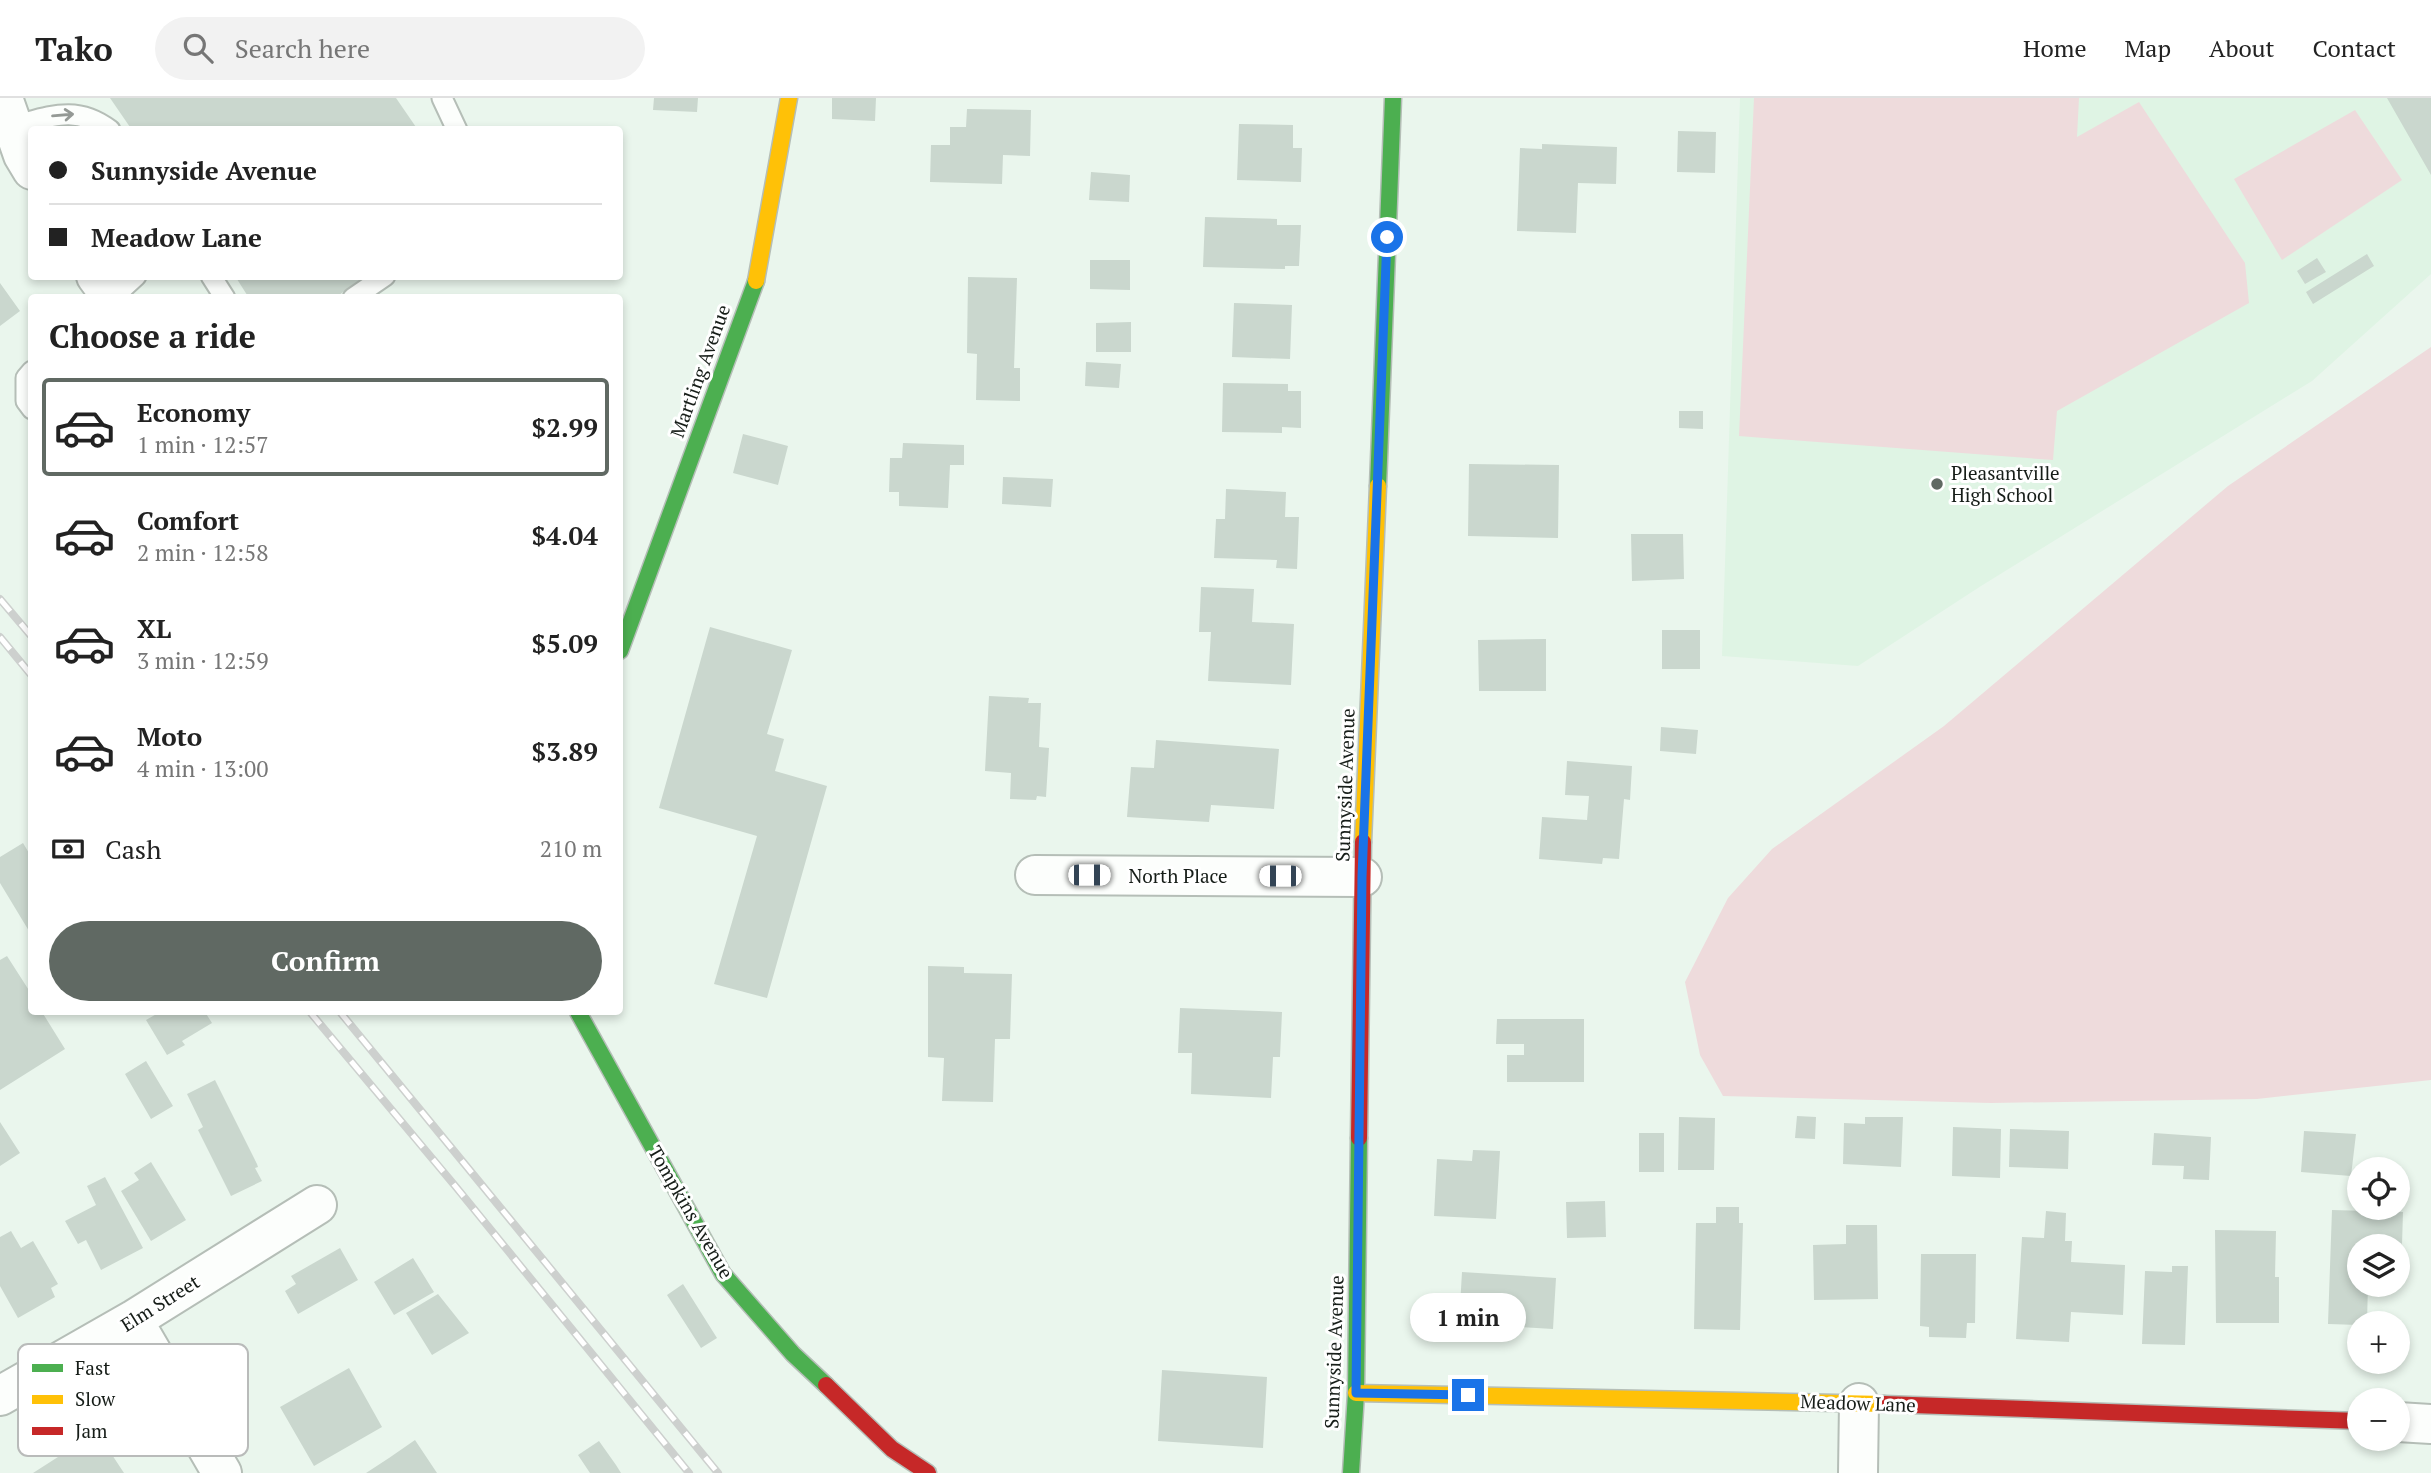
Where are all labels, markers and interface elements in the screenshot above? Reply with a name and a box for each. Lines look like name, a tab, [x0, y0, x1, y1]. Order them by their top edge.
search box	[155, 17, 645, 80]
text: Tako	[35, 27, 113, 70]
icon: search	[179, 29, 217, 67]
text: Search here	[235, 31, 370, 65]
text: Home	[2023, 32, 2087, 64]
text: Map	[2125, 32, 2171, 64]
text: About	[2209, 32, 2275, 64]
text: Contact	[2313, 32, 2396, 64]
one-way arrow	[51, 108, 74, 121]
text: Sunnyside Avenue	[91, 153, 317, 187]
text: Meadow Lane	[91, 220, 262, 254]
route start	[1371, 221, 1403, 253]
street label: Martling Avenue	[664, 301, 735, 441]
text: Choose a ride	[49, 315, 256, 357]
text: Economy	[137, 395, 250, 429]
icon: car	[53, 396, 116, 459]
text: $2.99	[532, 410, 598, 444]
text: 1 min · 12:57	[137, 429, 269, 460]
place label: Pleasantville High School	[1951, 460, 2060, 507]
marker: Pleasantville High School	[1929, 476, 1945, 492]
text: Comfort	[137, 503, 239, 537]
icon: car	[53, 504, 116, 567]
text: $4.04	[532, 518, 598, 552]
text: 2 min · 12:58	[137, 537, 269, 568]
text: XL	[137, 611, 171, 645]
icon: car	[53, 612, 116, 675]
text: $5.09	[532, 626, 598, 660]
text: 3 min · 12:59	[137, 645, 269, 676]
street label: Sunnyside Avenue	[1329, 708, 1360, 862]
text: Moto	[137, 719, 202, 753]
icon: car	[53, 720, 116, 783]
text: $3.89	[532, 734, 598, 768]
text: 4 min · 13:00	[137, 753, 269, 784]
icon: cash	[49, 830, 87, 868]
text: Cash	[105, 832, 161, 866]
text: 210 m	[540, 833, 602, 864]
street label: North Place	[1128, 863, 1228, 888]
car	[1069, 865, 1111, 886]
car	[1260, 866, 1302, 887]
button: Confirm	[49, 921, 602, 1001]
street label: Tompkins Avenue	[643, 1141, 740, 1283]
map controls	[2347, 1157, 2410, 1451]
button: locate	[2347, 1157, 2410, 1220]
button: layers	[2347, 1234, 2410, 1297]
street label: Elm Street	[116, 1269, 204, 1337]
street label: Sunnyside Avenue	[1318, 1275, 1349, 1429]
callout: 1 min	[1410, 1294, 1526, 1342]
text: 1 min	[1437, 1302, 1499, 1333]
button: +	[2347, 1311, 2410, 1374]
legend	[18, 1344, 248, 1456]
text: Fast	[75, 1355, 110, 1380]
route end	[1452, 1379, 1484, 1411]
text: Slow	[75, 1386, 116, 1411]
street label: Meadow Lane	[1800, 1388, 1916, 1417]
button: −	[2347, 1388, 2410, 1451]
text: Jam	[75, 1418, 108, 1443]

